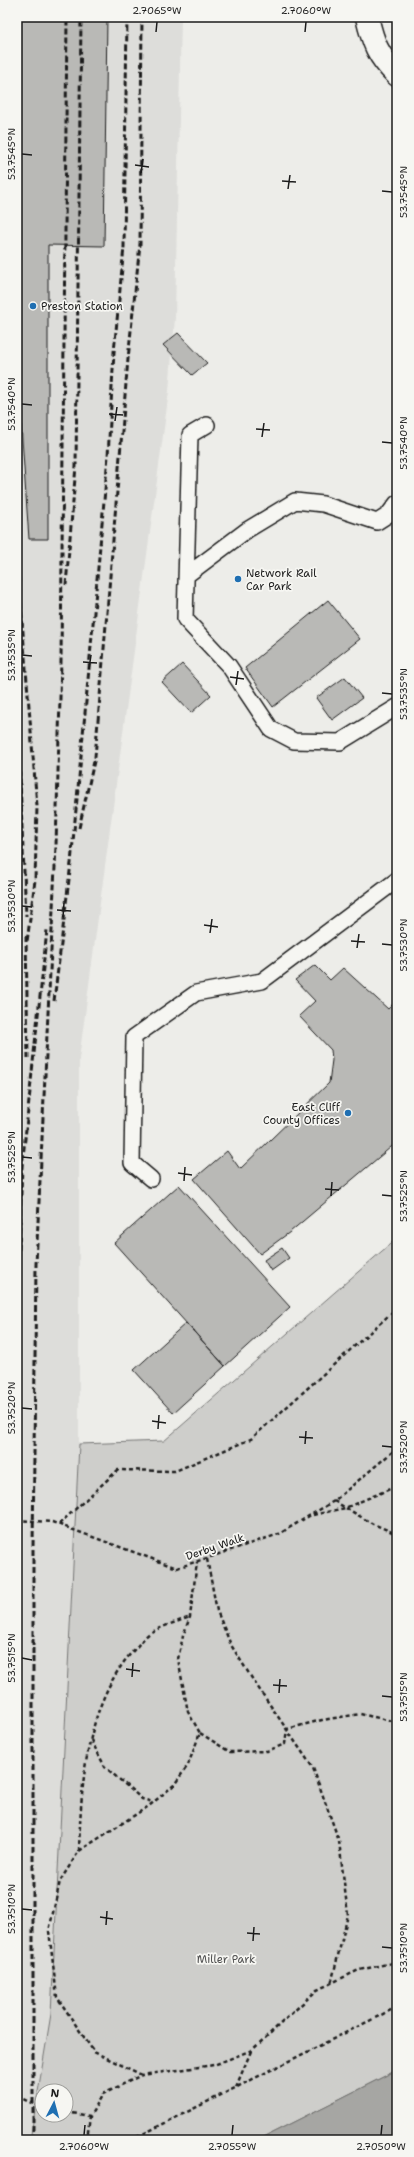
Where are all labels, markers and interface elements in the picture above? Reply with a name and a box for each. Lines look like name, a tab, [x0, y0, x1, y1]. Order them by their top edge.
text: 2.7065°W	[132, 4, 182, 17]
text: 2.7060°W	[281, 4, 332, 17]
text: 53.7545°N	[5, 128, 18, 180]
text: 53.7545°N	[397, 166, 410, 218]
place label: Preston Station	[41, 299, 123, 314]
marker: Preston Station	[28, 301, 38, 311]
text: 53.7540°N	[5, 377, 18, 431]
text: 53.7540°N	[397, 416, 410, 470]
place label: Network Rail Car Park	[246, 566, 317, 594]
marker: Network Rail Car Park	[233, 574, 243, 584]
text: 53.7535°N	[5, 629, 18, 681]
text: 53.7535°N	[397, 668, 410, 720]
text: 53.7530°N	[5, 880, 18, 932]
text: 53.7530°N	[397, 919, 410, 971]
place label: East Cliff County Offices	[263, 1100, 341, 1128]
marker: East Cliff County Offices	[343, 1108, 353, 1118]
text: 53.7525°N	[5, 1131, 18, 1183]
text: 53.7525°N	[397, 1170, 410, 1222]
text: 53.7520°N	[5, 1382, 18, 1434]
text: 53.7520°N	[397, 1421, 410, 1473]
street label: Derby Walk	[184, 1530, 246, 1564]
text: 53.7515°N	[5, 1633, 18, 1683]
text: 53.7515°N	[397, 1672, 410, 1722]
text: 53.7510°N	[5, 1884, 18, 1934]
text: 53.7510°N	[397, 1923, 410, 1973]
park label: Miller Park	[197, 1952, 255, 1967]
north arrow	[34, 2083, 74, 2123]
text: N	[50, 2086, 60, 2101]
text: 2.7060°W	[59, 2140, 110, 2153]
text: 2.7055°W	[208, 2140, 257, 2153]
text: 2.7050°W	[356, 2140, 406, 2153]

